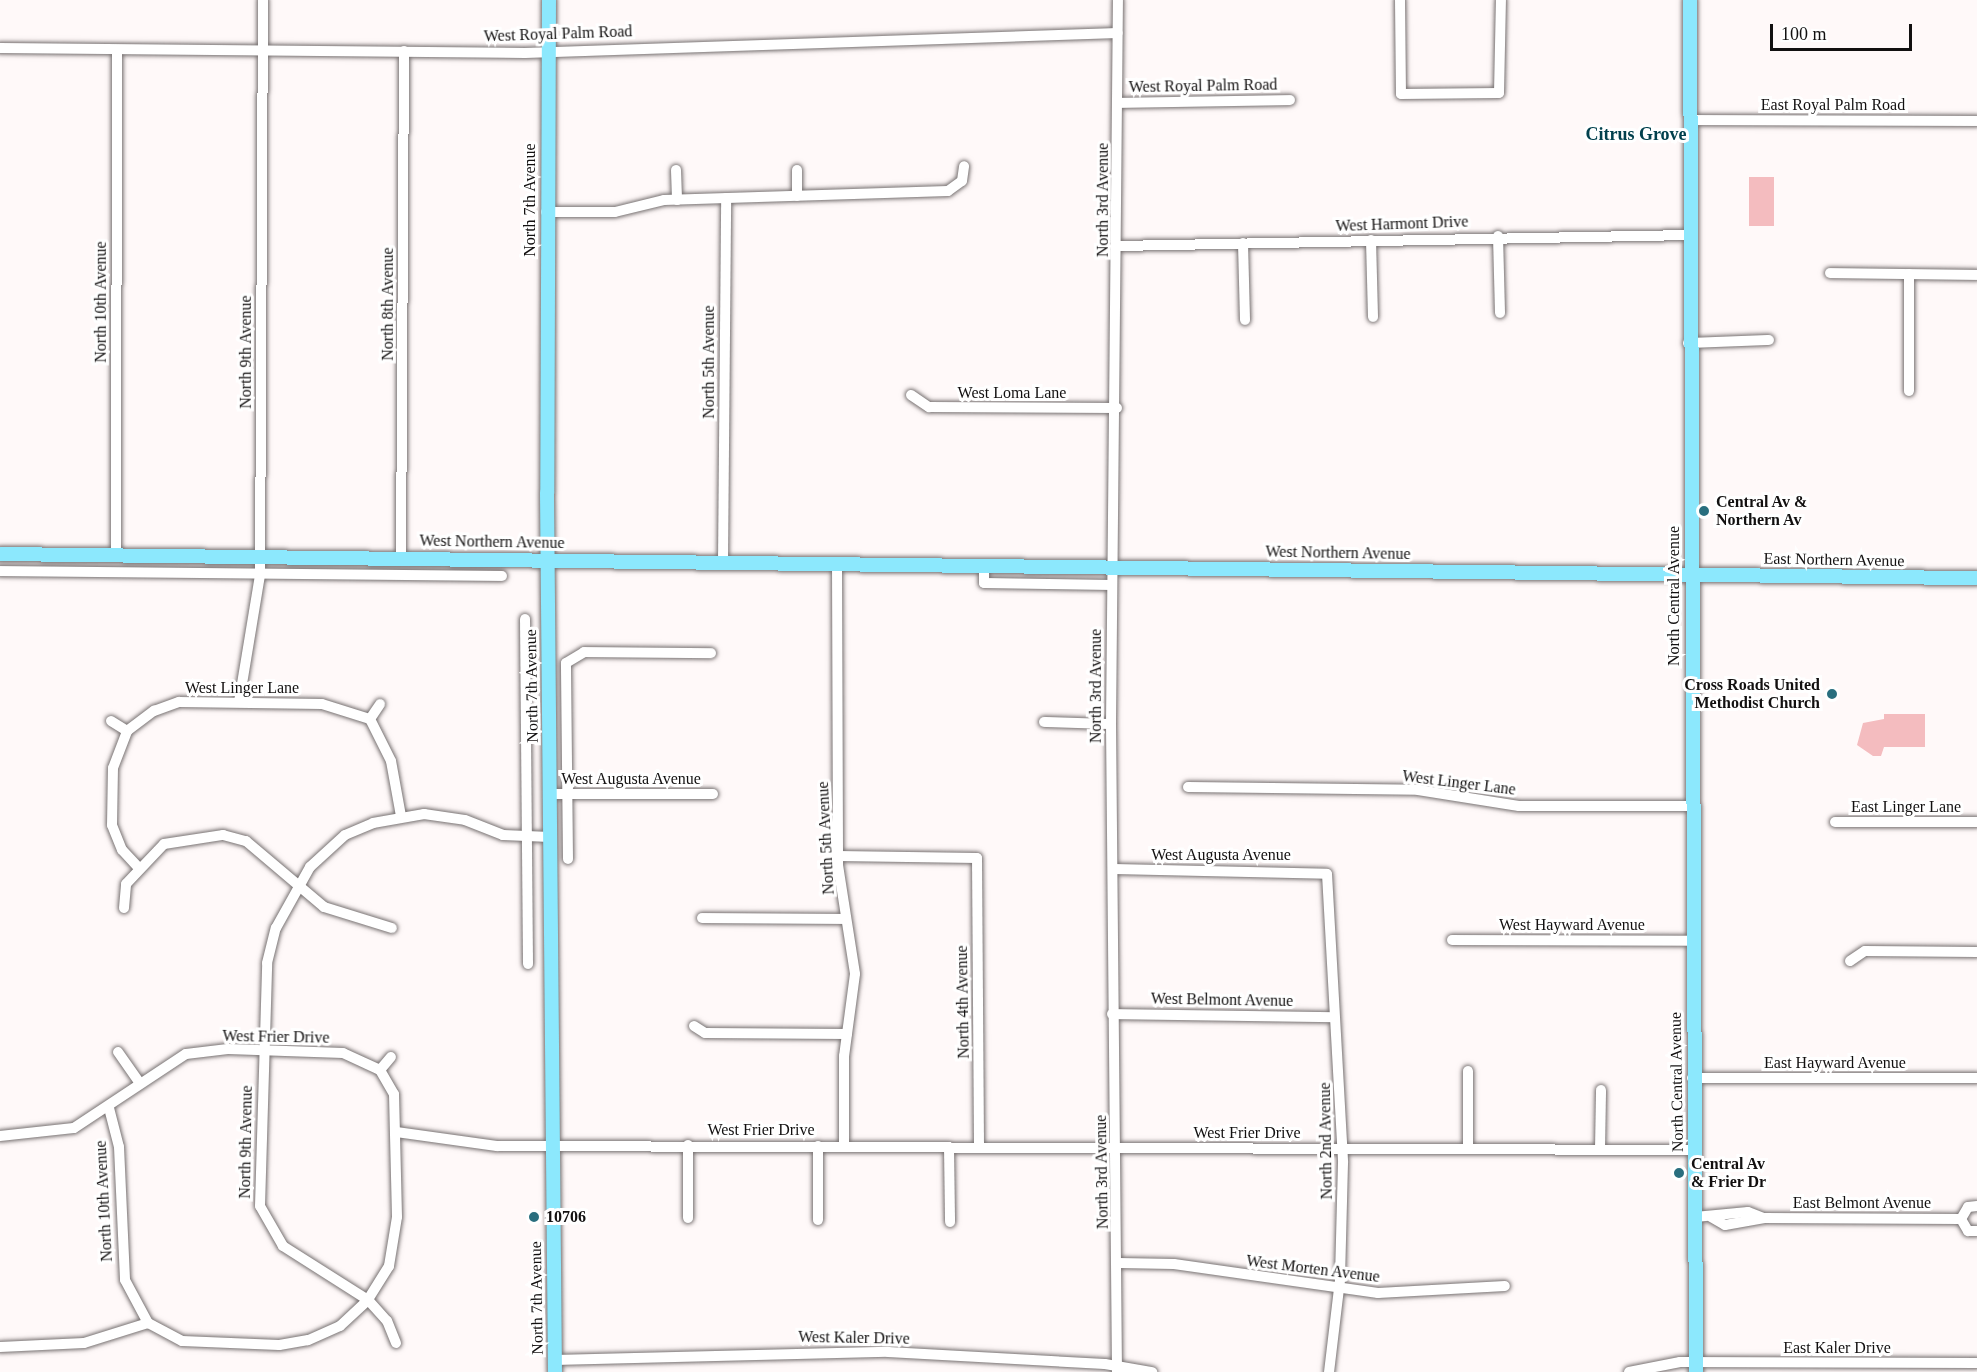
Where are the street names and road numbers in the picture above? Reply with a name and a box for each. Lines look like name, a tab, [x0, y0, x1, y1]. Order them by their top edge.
street label: West Royal Palm Road	[483, 22, 633, 46]
street label: West Royal Palm Road	[1129, 75, 1277, 97]
street label: East Royal Palm Road	[1761, 95, 1905, 115]
street label: North 3rd Avenue	[1093, 142, 1113, 258]
street label: North 7th Avenue	[520, 143, 540, 257]
street label: West Harmont Drive	[1335, 212, 1469, 236]
street label: North 10th Avenue	[91, 241, 111, 363]
street label: North 8th Avenue	[378, 247, 398, 361]
street label: North 9th Avenue	[236, 295, 256, 409]
street label: North 5th Avenue	[699, 305, 719, 419]
street label: West Loma Lane	[958, 383, 1066, 403]
street label: North Central Avenue	[1664, 526, 1684, 666]
street label: West Northern Avenue	[419, 531, 565, 553]
street label: West Northern Avenue	[1265, 542, 1411, 564]
street label: East Northern Avenue	[1763, 549, 1905, 571]
street label: North 3rd Avenue	[1086, 628, 1106, 744]
street label: North 7th Avenue	[521, 629, 543, 743]
street label: West Linger Lane	[185, 678, 299, 698]
street label: West Linger Lane	[1401, 767, 1517, 799]
street label: West Augusta Avenue	[560, 769, 702, 789]
street label: North 5th Avenue	[813, 780, 839, 896]
street label: East Linger Lane	[1851, 797, 1961, 817]
street label: West Augusta Avenue	[1150, 845, 1292, 865]
street label: West Hayward Avenue	[1499, 915, 1645, 935]
street label: North 4th Avenue	[952, 945, 974, 1059]
street label: West Belmont Avenue	[1150, 989, 1294, 1011]
street label: North Central Avenue	[1666, 1011, 1688, 1153]
street label: West Frier Drive	[222, 1026, 330, 1048]
street label: East Hayward Avenue	[1764, 1053, 1906, 1073]
street label: North 2nd Avenue	[1315, 1082, 1337, 1200]
street label: North 9th Avenue	[235, 1085, 257, 1199]
street label: North 3rd Avenue	[1091, 1114, 1113, 1230]
street label: West Frier Drive	[707, 1120, 815, 1140]
street label: West Frier Drive	[1193, 1123, 1301, 1143]
street label: North 10th Avenue	[91, 1139, 117, 1263]
street label: East Belmont Avenue	[1792, 1193, 1932, 1213]
street label: North 7th Avenue	[526, 1241, 548, 1355]
street label: West Morten Avenue	[1245, 1251, 1381, 1287]
street label: West Kaler Drive	[798, 1327, 910, 1349]
street label: East Kaler Drive	[1783, 1338, 1891, 1358]

